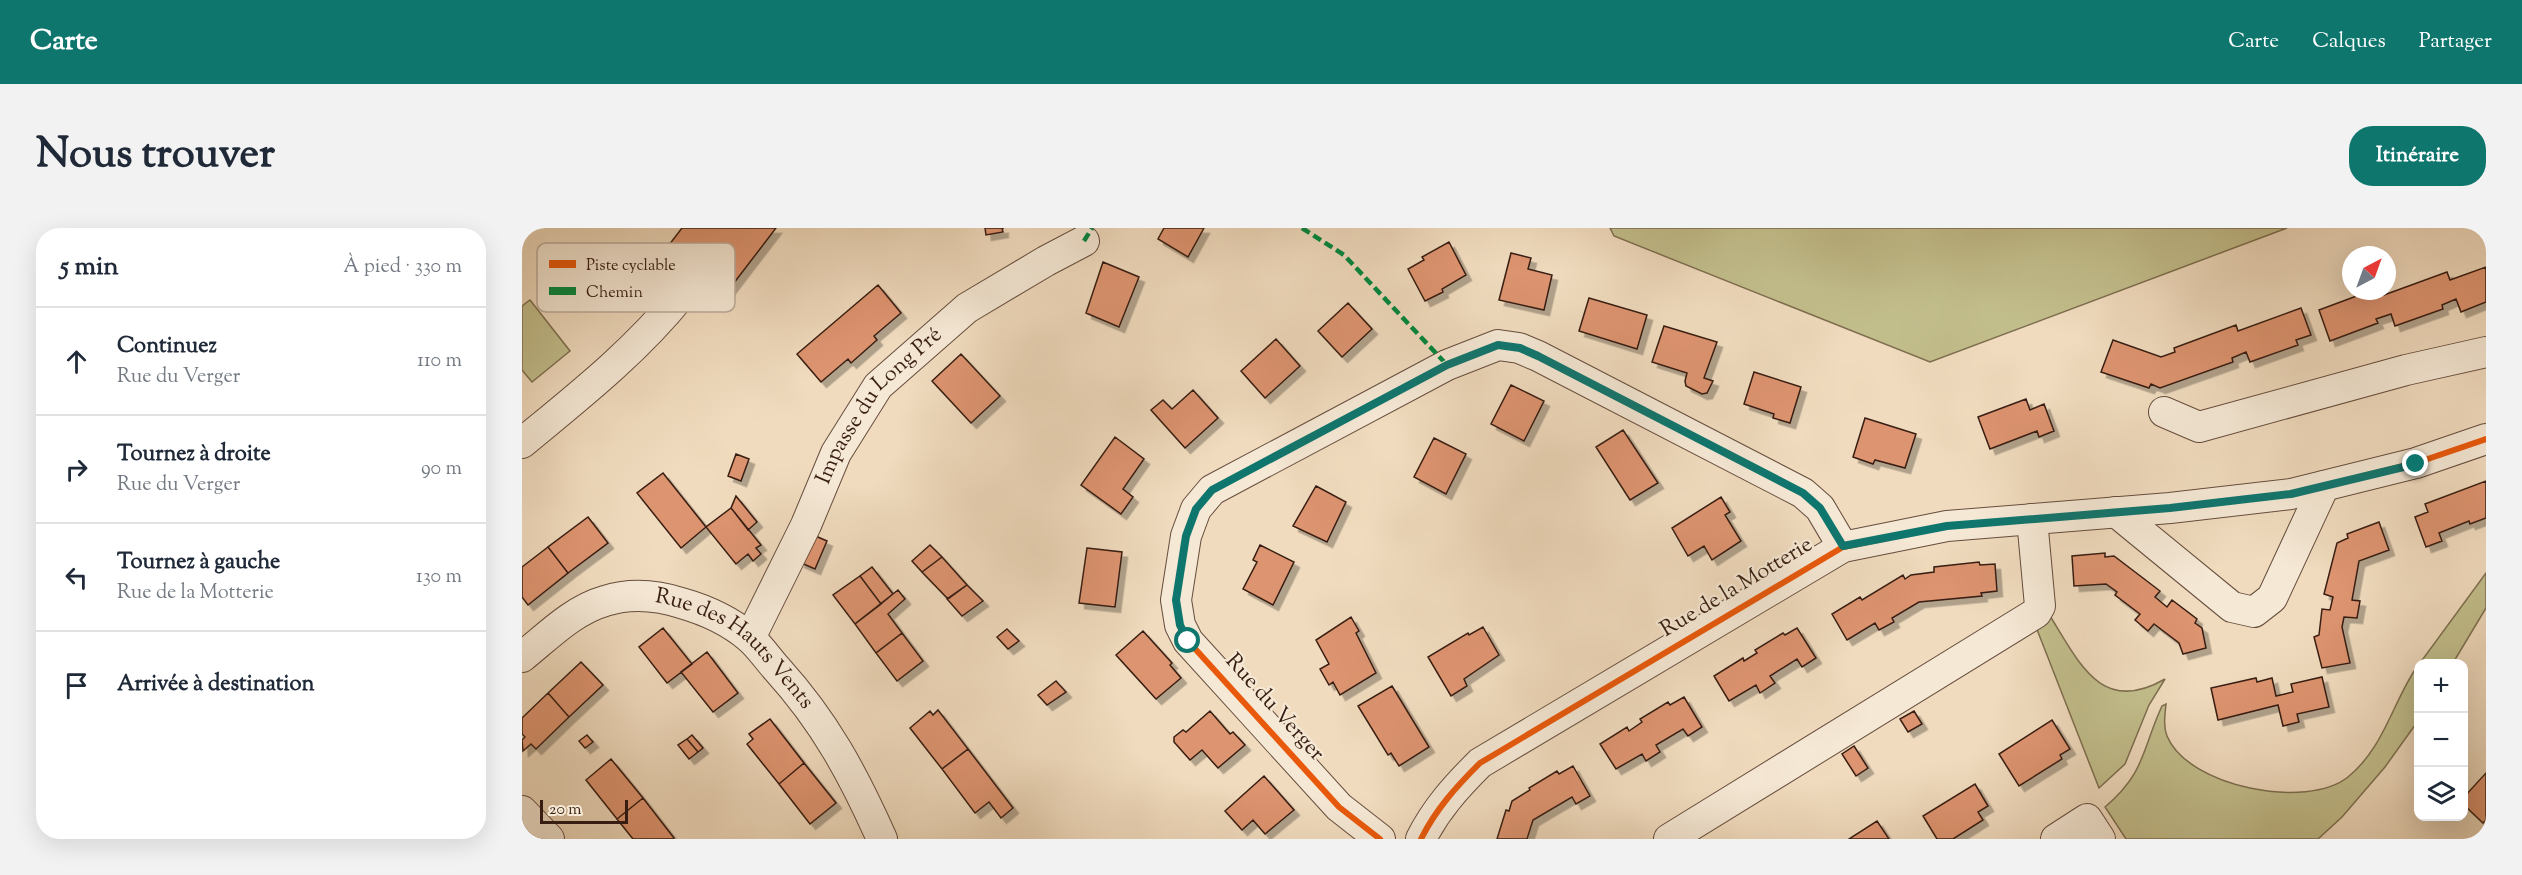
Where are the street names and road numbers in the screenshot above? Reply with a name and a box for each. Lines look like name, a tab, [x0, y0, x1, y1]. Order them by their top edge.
street label: Impasse du Long Pré	[809, 320, 950, 490]
street label: Rue de la Motterie	[1655, 530, 1819, 646]
street label: Rue des Hauts Vents	[652, 581, 821, 717]
street label: Rue du Verger	[1217, 647, 1331, 769]

